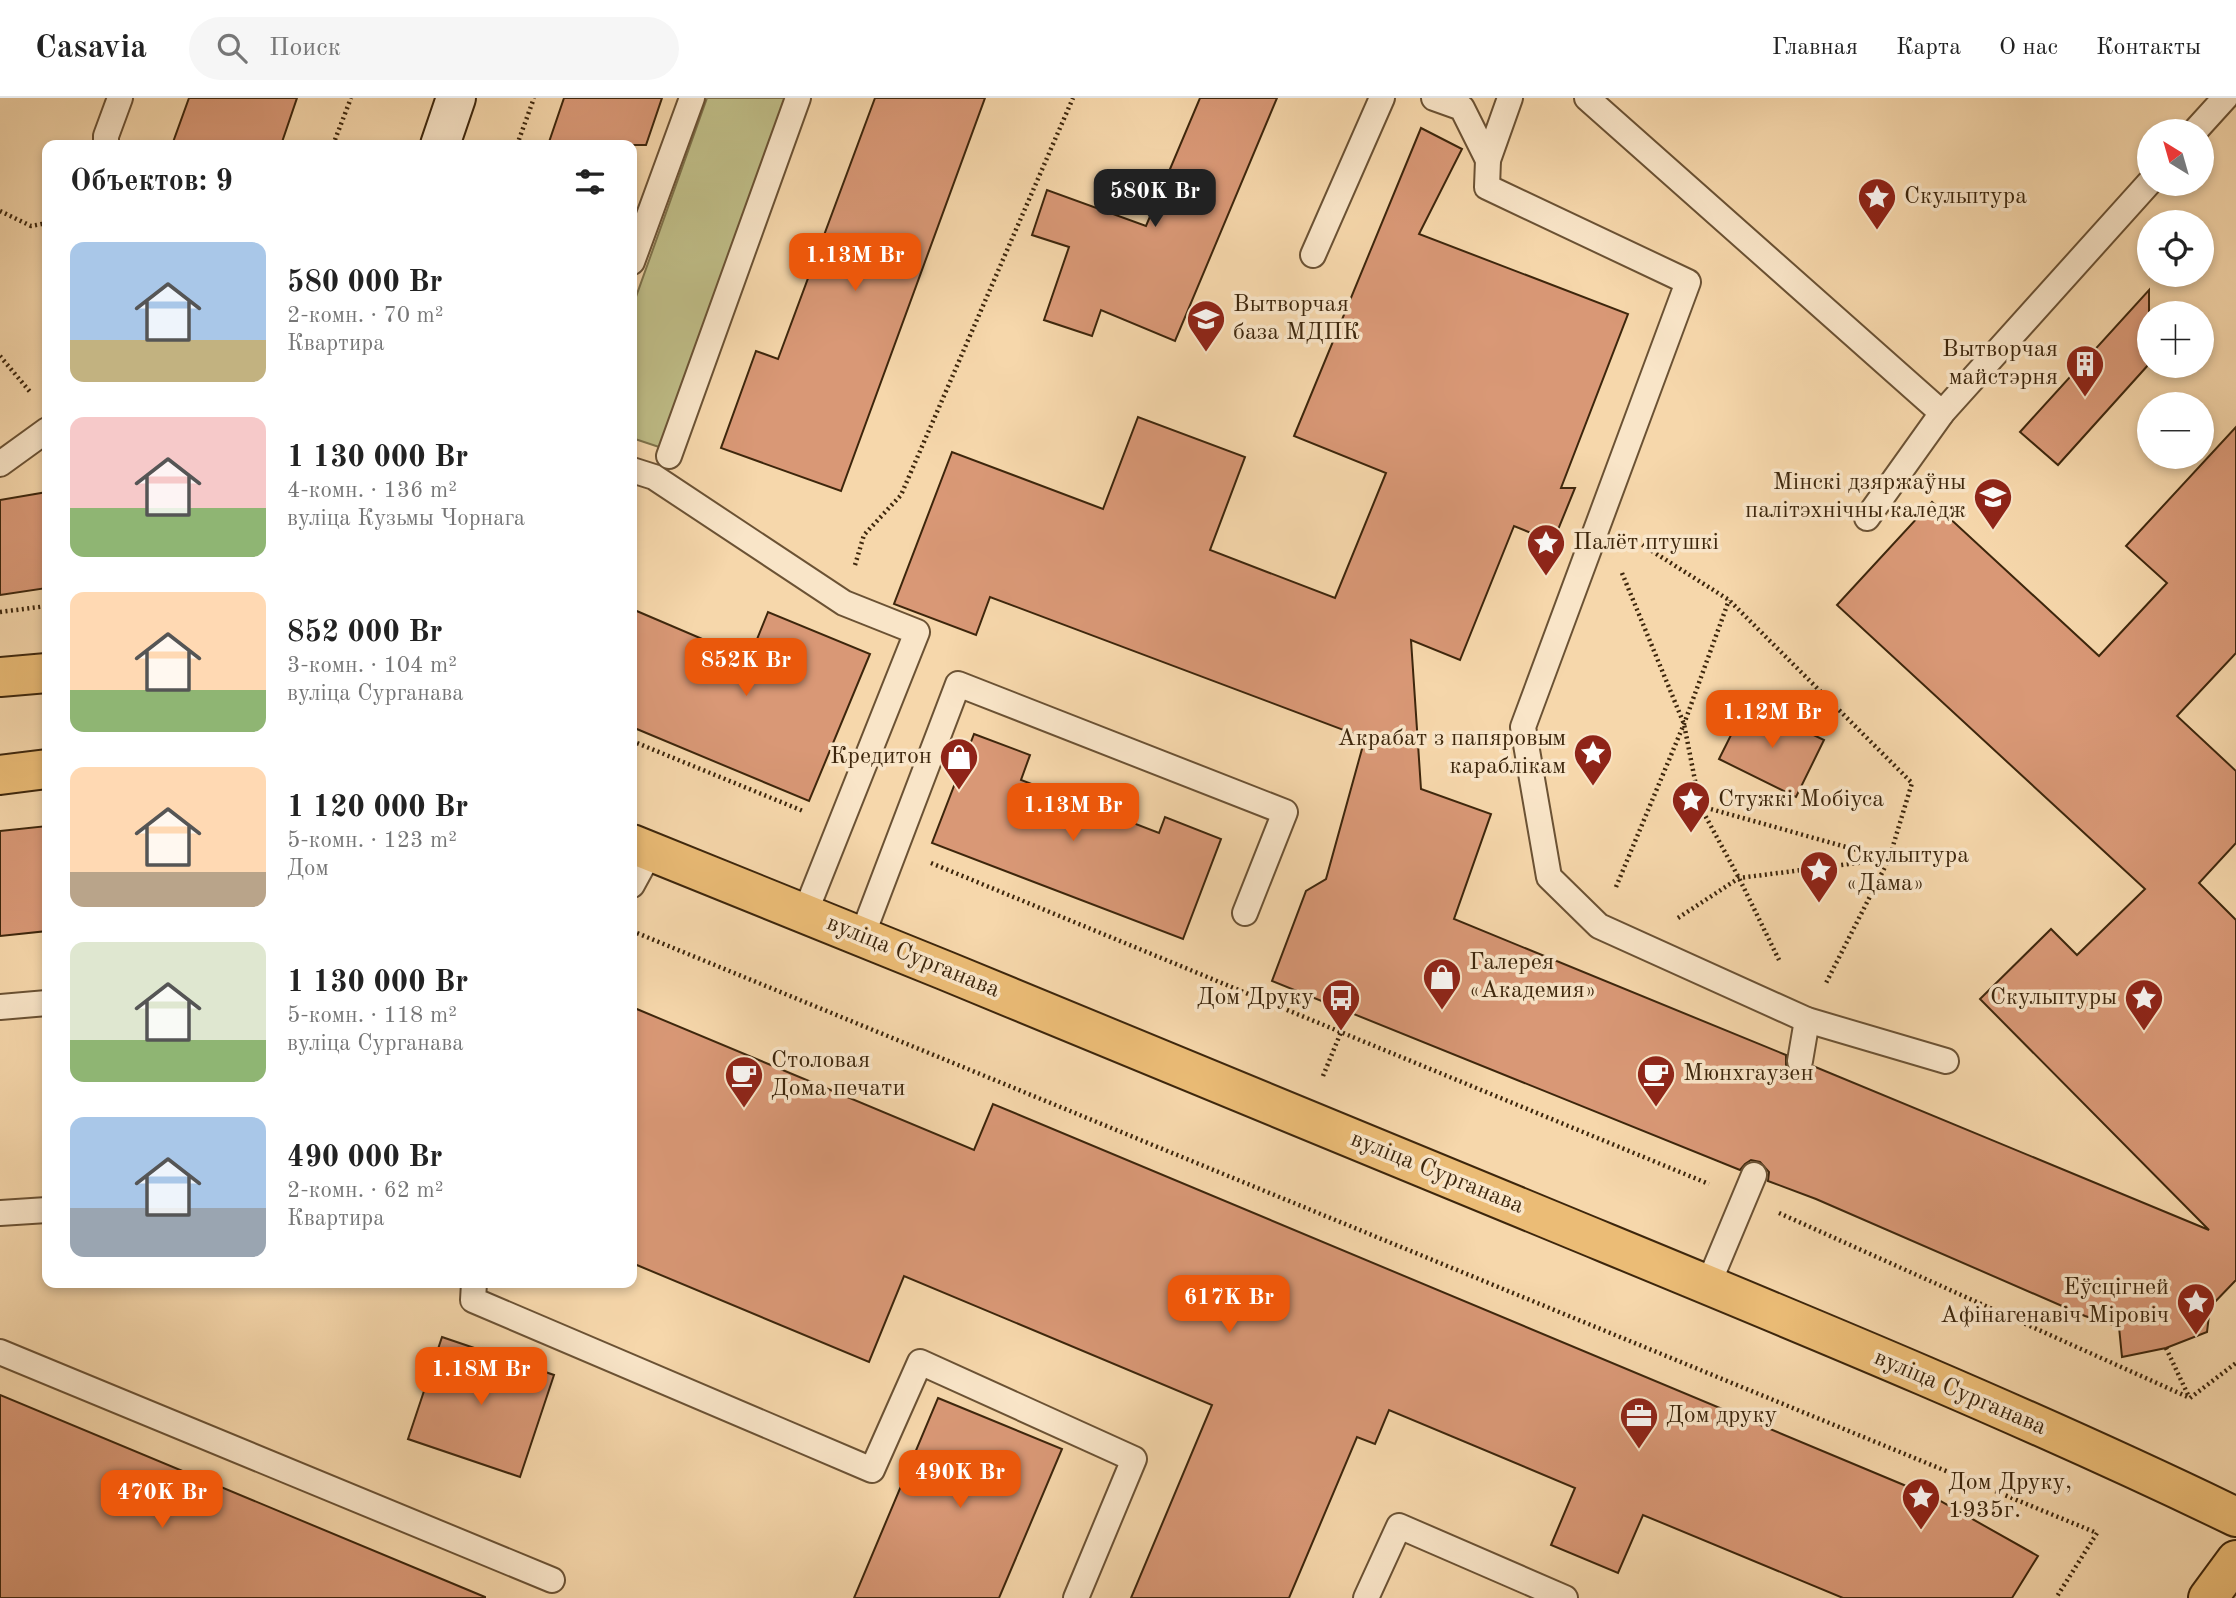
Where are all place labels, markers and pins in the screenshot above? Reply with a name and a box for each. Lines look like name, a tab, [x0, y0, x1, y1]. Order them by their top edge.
pin: 580K Br	[1090, 170, 1220, 229]
place icon: Скульптура	[1856, 176, 1898, 231]
place label: Скульптура	[1904, 185, 2027, 209]
pin: 1.13M Br	[783, 234, 927, 293]
place label: Вытворчая база МДПК	[1233, 293, 1360, 345]
school or university icon: Вытворчая база МДПК	[1185, 298, 1227, 353]
place label: Вытворчая майстэрня	[1942, 338, 2058, 390]
building icon: Вытворчая майстэрня	[2064, 343, 2106, 398]
place label: Мінскі дзяржаўны палітэхнічны каледж	[1745, 471, 1966, 523]
school or university icon: Мінскі дзяржаўны палітэхнічны каледж	[1972, 476, 2014, 531]
place icon: Палёт птушкі	[1525, 522, 1567, 577]
place label: Палёт птушкі	[1573, 531, 1719, 555]
pin: 852K Br	[681, 638, 811, 698]
pin: 1.12M Br	[1700, 690, 1844, 750]
place label: Акрабат з папяровым караблікам	[1337, 727, 1566, 779]
place icon: Акрабат з папяровым караблікам	[1572, 732, 1614, 787]
shop icon: Кредитон	[938, 736, 980, 791]
place label: Кредитон	[830, 745, 932, 769]
place icon: Стужкі Мобіуса	[1670, 779, 1712, 834]
pin: 1.13M Br	[1001, 784, 1145, 843]
place label: Стужкі Мобіуса	[1718, 788, 1884, 812]
place label: Скульптура «Дама»	[1846, 844, 1969, 896]
place icon: Скульптура «Дама»	[1798, 849, 1840, 904]
place label: Галерея «Академия»	[1469, 951, 1596, 1003]
shop icon: Галерея «Академия»	[1421, 956, 1463, 1011]
bus stop icon: Дом Друку	[1320, 977, 1362, 1032]
place icon: Скульптуры	[2123, 977, 2165, 1032]
place label: Дом Друку	[1197, 986, 1314, 1010]
place label: Скульптуры	[1990, 986, 2117, 1010]
place label: Столовая Дома печати	[771, 1049, 905, 1101]
cafe icon: Мюнхгаузен	[1635, 1053, 1677, 1108]
cafe icon: Столовая Дома печати	[723, 1054, 765, 1109]
place label: Мюнхгаузен	[1683, 1062, 1814, 1086]
pin: 617K Br	[1164, 1276, 1294, 1335]
place label: Еўсцігней Афінагенавіч Міровіч	[1940, 1276, 2169, 1328]
place icon: Еўсцігней Афінагенавіч Міровіч	[2175, 1281, 2217, 1336]
pin: 1.18M Br	[409, 1348, 553, 1407]
office icon: Дом друку	[1618, 1395, 1660, 1450]
place label: Дом друку	[1666, 1404, 1778, 1428]
pin: 490K Br	[895, 1450, 1025, 1510]
pin: 470K Br	[97, 1470, 227, 1530]
place label: Дом Друку, 1935г.	[1948, 1471, 2072, 1523]
place icon: Дом Друку, 1935г.	[1900, 1476, 1942, 1531]

